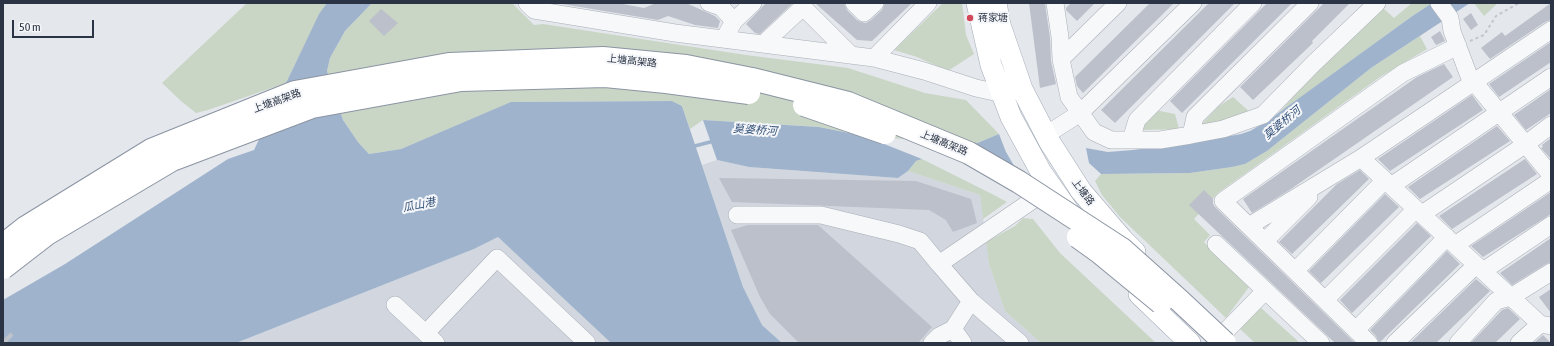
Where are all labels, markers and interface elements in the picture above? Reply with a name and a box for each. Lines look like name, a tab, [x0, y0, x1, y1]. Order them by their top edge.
scale bar	[14, 12, 96, 38]
place label: 蒋家塘	[978, 12, 1008, 24]
marker: 蒋家塘	[965, 13, 975, 23]
text: 50 m	[19, 20, 41, 34]
street label: 上塘高架路	[607, 52, 657, 70]
street label: 上塘高架路	[251, 87, 303, 115]
water label: 莫婆桥河	[1261, 104, 1303, 142]
water label: 莫婆桥河	[733, 122, 777, 138]
street label: 上塘高架路	[919, 128, 969, 158]
street label: 上塘路	[1069, 176, 1097, 208]
water label: 瓜山港	[402, 195, 436, 215]

